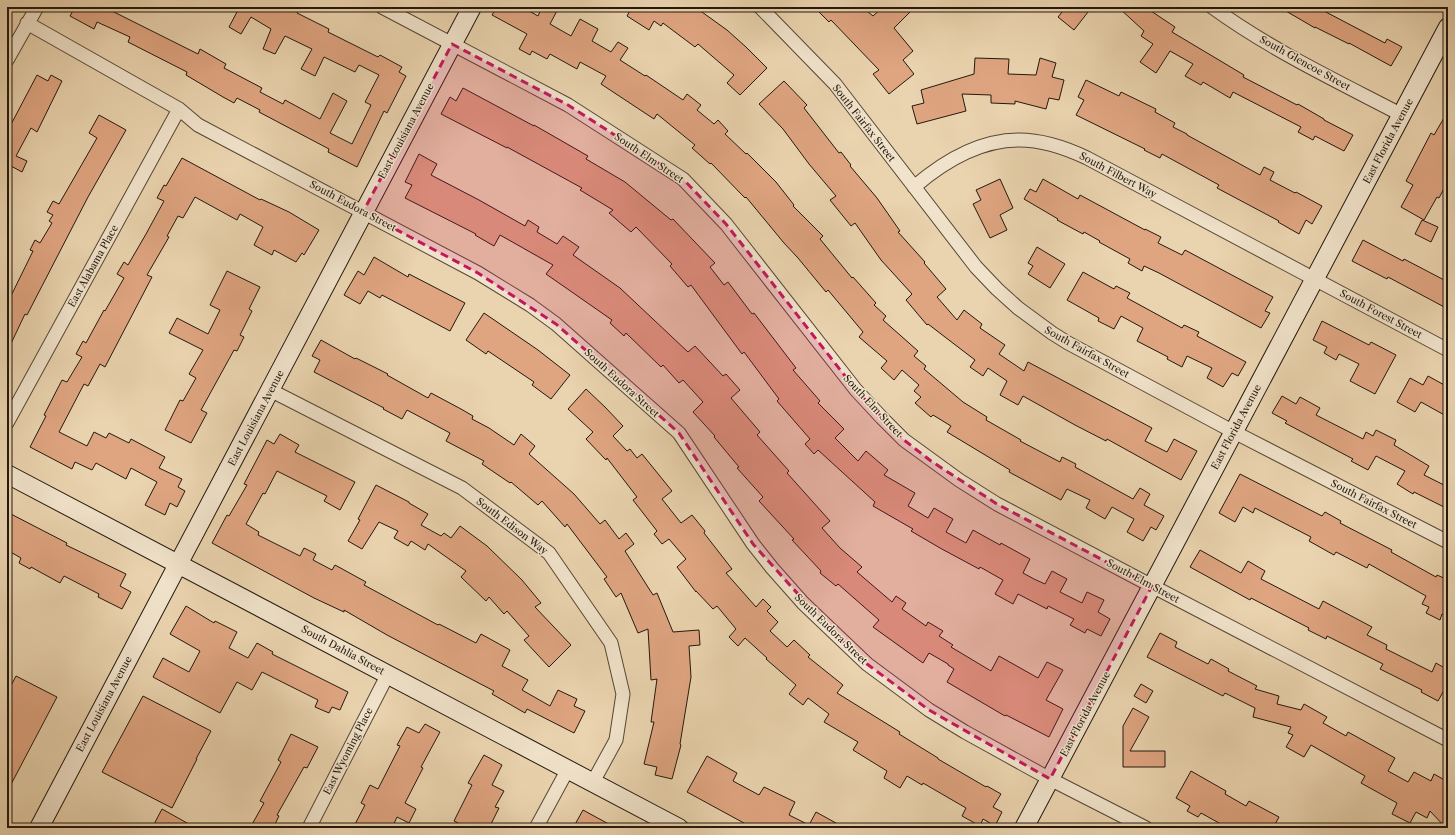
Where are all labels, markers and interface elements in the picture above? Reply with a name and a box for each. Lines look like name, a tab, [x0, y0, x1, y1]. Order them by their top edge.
street label: South Glencoe Street	[1257, 33, 1353, 94]
street label: East Louisiana Avenue	[375, 81, 437, 181]
street label: South Fairfax Street	[830, 82, 899, 165]
street label: East Florida Avenue	[1360, 96, 1416, 186]
street label: South Elm Street	[612, 130, 687, 186]
street label: South Filbert Way	[1077, 149, 1159, 201]
street label: South Eudora Street	[307, 178, 399, 235]
street label: East Alabama Place	[65, 222, 121, 309]
street label: South Forest Street	[1338, 287, 1425, 341]
street label: South Fairfax Street	[1042, 323, 1132, 381]
street label: South Eudora Street	[582, 346, 662, 420]
street label: East Louisiana Avenue	[225, 368, 287, 468]
street label: South Elm Street	[841, 372, 906, 440]
street label: East Florida Avenue	[1208, 382, 1264, 472]
street label: South Fairfax Street	[1329, 477, 1420, 532]
street label: South Edison Way	[474, 495, 551, 557]
street label: South Elm Street	[1104, 556, 1182, 606]
street label: South Eudora Street	[792, 591, 871, 667]
street label: South Dahlia Street	[299, 623, 387, 678]
street label: East Louisiana Avenue	[73, 654, 135, 754]
street label: East Florida Avenue	[1057, 669, 1113, 759]
street label: East Wyoming Place	[320, 705, 376, 797]

